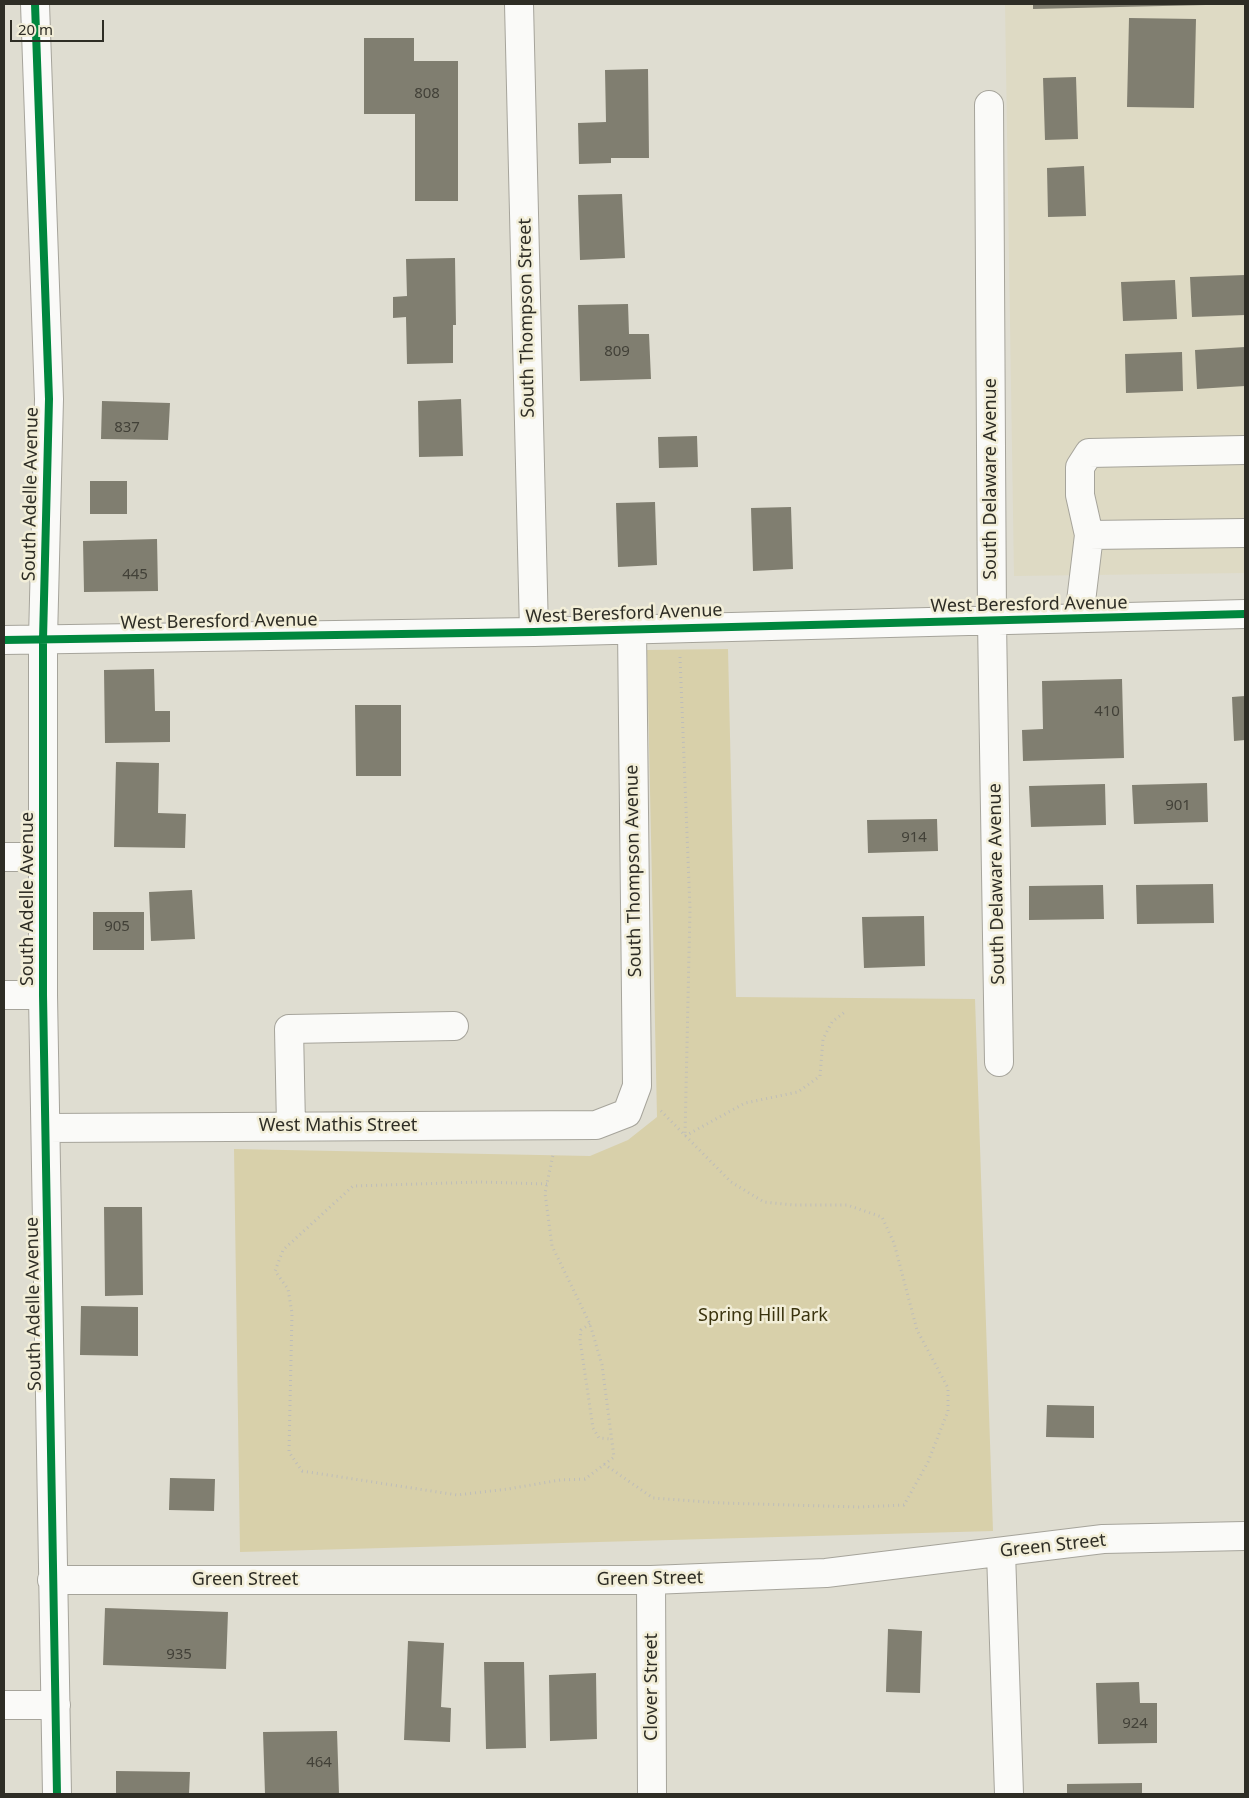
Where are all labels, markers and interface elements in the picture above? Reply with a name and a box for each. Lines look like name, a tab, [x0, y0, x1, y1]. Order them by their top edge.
scale bar	[12, 10, 106, 42]
text: 20 m	[18, 19, 53, 39]
house number: 808	[414, 85, 440, 103]
street label: South Thompson Street	[514, 218, 540, 418]
house number: 809	[604, 343, 630, 361]
street label: South Delaware Avenue	[980, 378, 1002, 580]
street label: South Adelle Avenue	[19, 407, 43, 581]
house number: 837	[114, 419, 140, 437]
house number: 445	[122, 566, 148, 584]
street label: West Beresford Avenue	[930, 592, 1128, 618]
street label: West Beresford Avenue	[525, 600, 723, 628]
street label: West Beresford Avenue	[120, 609, 318, 635]
house number: 410	[1094, 703, 1120, 721]
street label: South Thompson Avenue	[621, 765, 647, 977]
street label: South Delaware Avenue	[984, 783, 1010, 985]
house number: 901	[1165, 797, 1191, 815]
street label: South Adelle Avenue	[17, 812, 39, 986]
house number: 914	[901, 829, 927, 847]
house number: 905	[104, 918, 130, 936]
street label: West Mathis Street	[259, 1115, 417, 1137]
street label: South Adelle Avenue	[22, 1217, 46, 1391]
park label: Spring Hill Park	[698, 1305, 828, 1327]
street label: Green Street	[999, 1530, 1107, 1562]
street label: Green Street	[597, 1567, 703, 1591]
street label: Green Street	[192, 1569, 298, 1591]
street label: Clover Street	[641, 1633, 663, 1741]
house number: 935	[166, 1646, 192, 1664]
house number: 924	[1122, 1715, 1148, 1733]
house number: 464	[306, 1754, 332, 1772]

